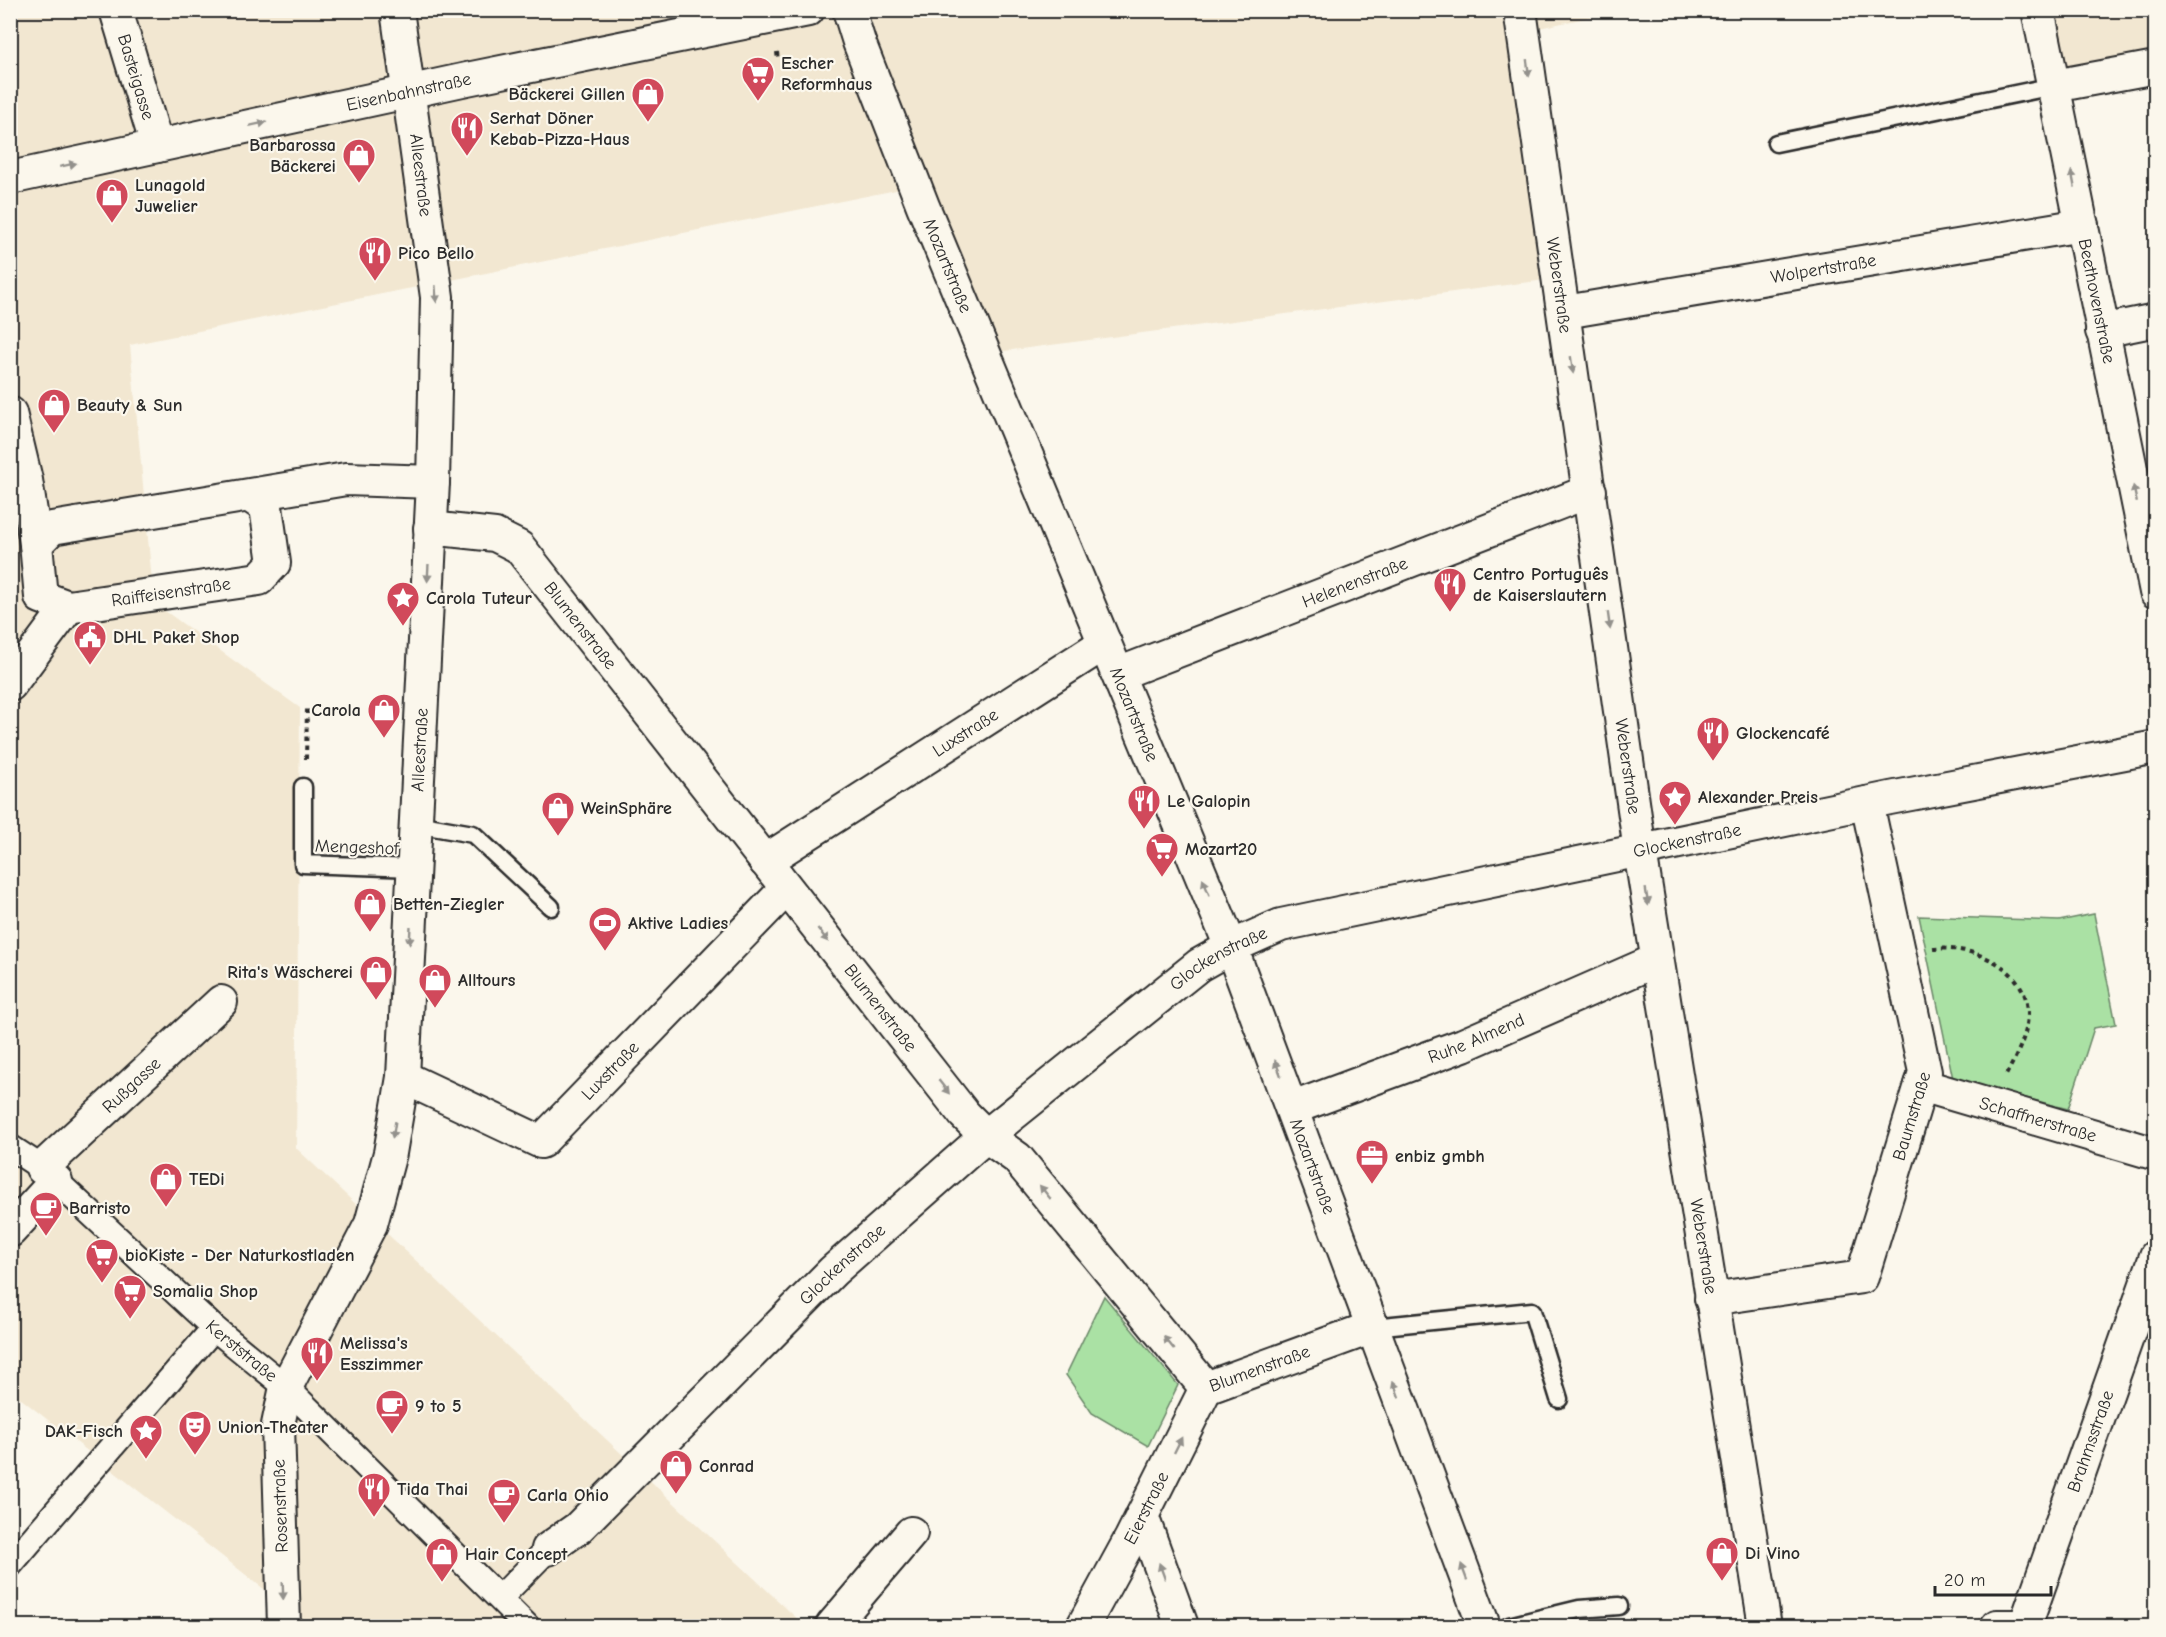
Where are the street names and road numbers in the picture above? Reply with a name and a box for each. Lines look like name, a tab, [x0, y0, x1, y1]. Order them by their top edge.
street label: Basteigasse	[113, 32, 159, 123]
street label: Eisenbahnstraße	[344, 68, 473, 116]
street label: Alleestraße	[405, 132, 436, 218]
street label: Mozartstraße	[918, 215, 976, 316]
street label: Weberstraße	[1542, 236, 1576, 335]
street label: Beethovenstraße	[2074, 237, 2119, 365]
street label: Wolpertstraße	[1769, 250, 1878, 288]
street label: Helenenstraße	[1299, 553, 1411, 613]
street label: Raiffeisenstraße	[110, 573, 232, 612]
street label: Blumenstraße	[539, 578, 621, 674]
street label: Mozartstraße	[1105, 664, 1163, 765]
street label: Luxstraße	[929, 704, 1002, 762]
street label: Alleestraße	[407, 707, 433, 792]
street label: Weberstraße	[1610, 717, 1645, 816]
street label: Glockenstraße	[1631, 819, 1743, 862]
street label: Mengeshof	[315, 836, 400, 859]
street label: Glockenstraße	[1166, 922, 1270, 995]
street label: Blumenstraße	[839, 960, 921, 1056]
street label: Ruhe Almend	[1425, 1009, 1528, 1068]
street label: Luxstraße	[577, 1037, 644, 1105]
street label: Rußgasse	[98, 1053, 165, 1118]
street label: Baumstraße	[1888, 1069, 1935, 1163]
street label: Schaffnerstraße	[1977, 1093, 2099, 1147]
street label: Mozartstraße	[1285, 1116, 1340, 1217]
street label: Weberstraße	[1685, 1197, 1721, 1296]
street label: Glockenstraße	[795, 1220, 890, 1310]
street label: Kerststraße	[201, 1316, 281, 1387]
street label: Blumenstraße	[1207, 1341, 1313, 1397]
street label: Brahmsstraße	[2063, 1388, 2119, 1495]
street label: Rosenstraße	[268, 1459, 293, 1553]
street label: Eierstraße	[1120, 1468, 1173, 1548]

